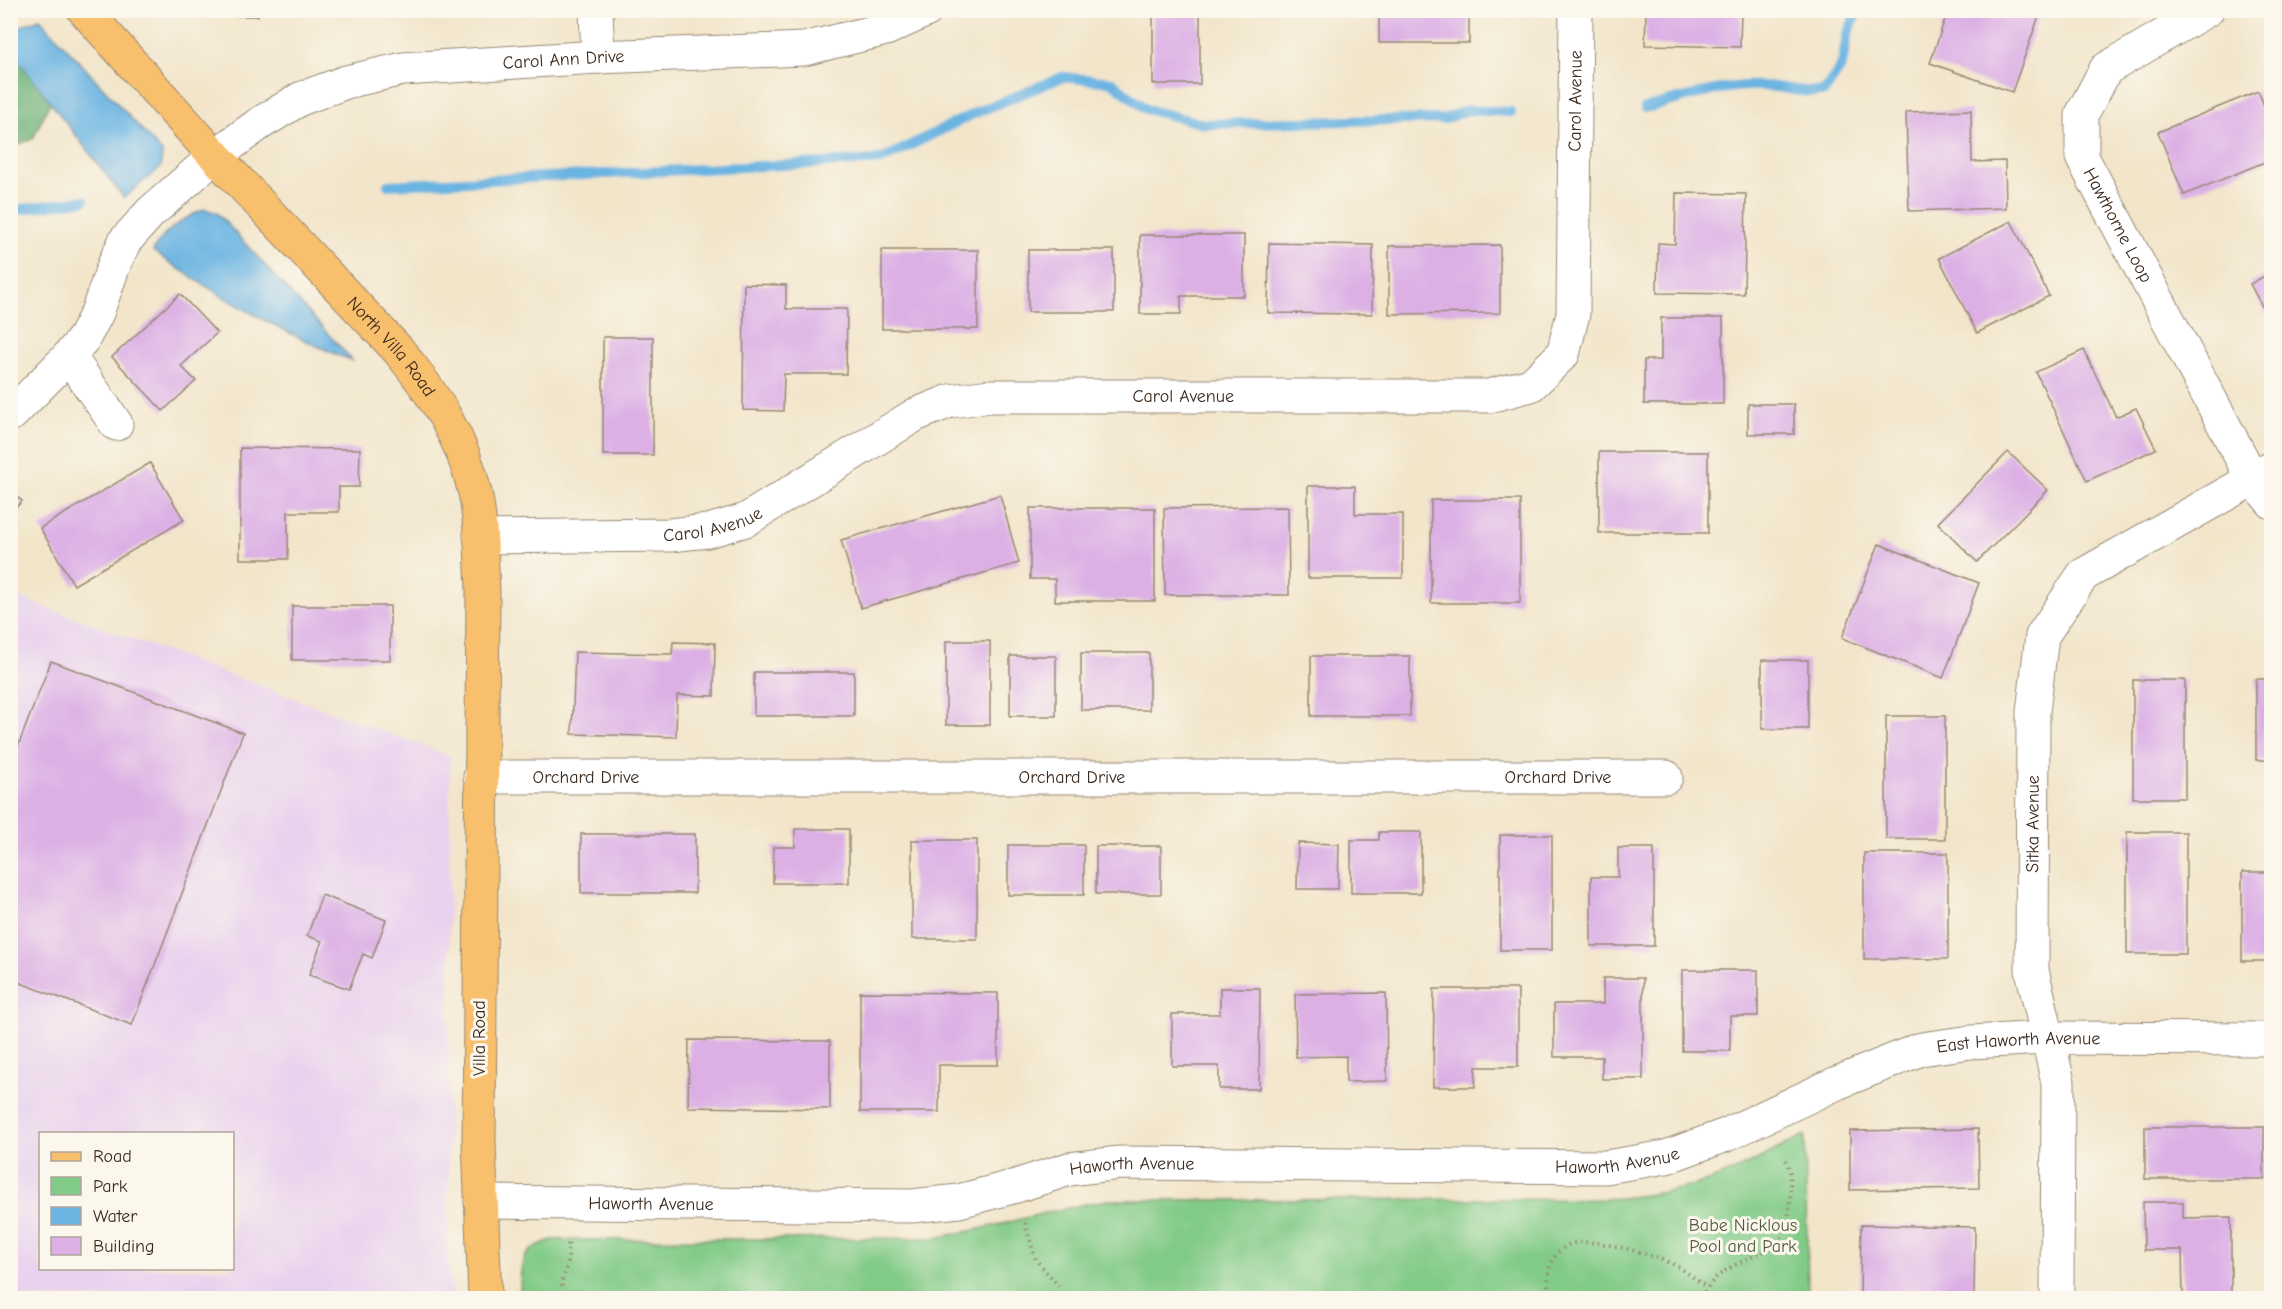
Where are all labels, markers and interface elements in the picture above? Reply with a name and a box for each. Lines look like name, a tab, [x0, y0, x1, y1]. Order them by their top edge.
street label: Carol Ann Drive	[502, 45, 625, 73]
street label: Carol Avenue	[1564, 50, 1586, 152]
street label: Hawthorne Loop	[2079, 164, 2157, 286]
street label: North Villa Road	[343, 292, 440, 401]
street label: Carol Avenue	[1132, 386, 1234, 407]
street label: Carol Avenue	[663, 502, 766, 546]
street label: Orchard Drive	[533, 767, 639, 788]
street label: Orchard Drive	[1019, 767, 1125, 788]
street label: Orchard Drive	[1505, 767, 1611, 788]
street label: Sitka Avenue	[2022, 775, 2043, 873]
street label: Villa Road	[469, 1000, 490, 1076]
street label: East Haworth Avenue	[1935, 1027, 2100, 1057]
legend	[39, 1132, 234, 1270]
street label: Haworth Avenue	[1555, 1142, 1682, 1178]
text: Road	[93, 1146, 132, 1167]
street label: Haworth Avenue	[1068, 1152, 1194, 1179]
text: Park	[93, 1176, 128, 1197]
street label: Haworth Avenue	[588, 1192, 714, 1215]
text: Water	[93, 1206, 138, 1227]
park label: Babe Nicklous Pool and Park	[1689, 1215, 1797, 1257]
text: Building	[93, 1236, 155, 1257]

